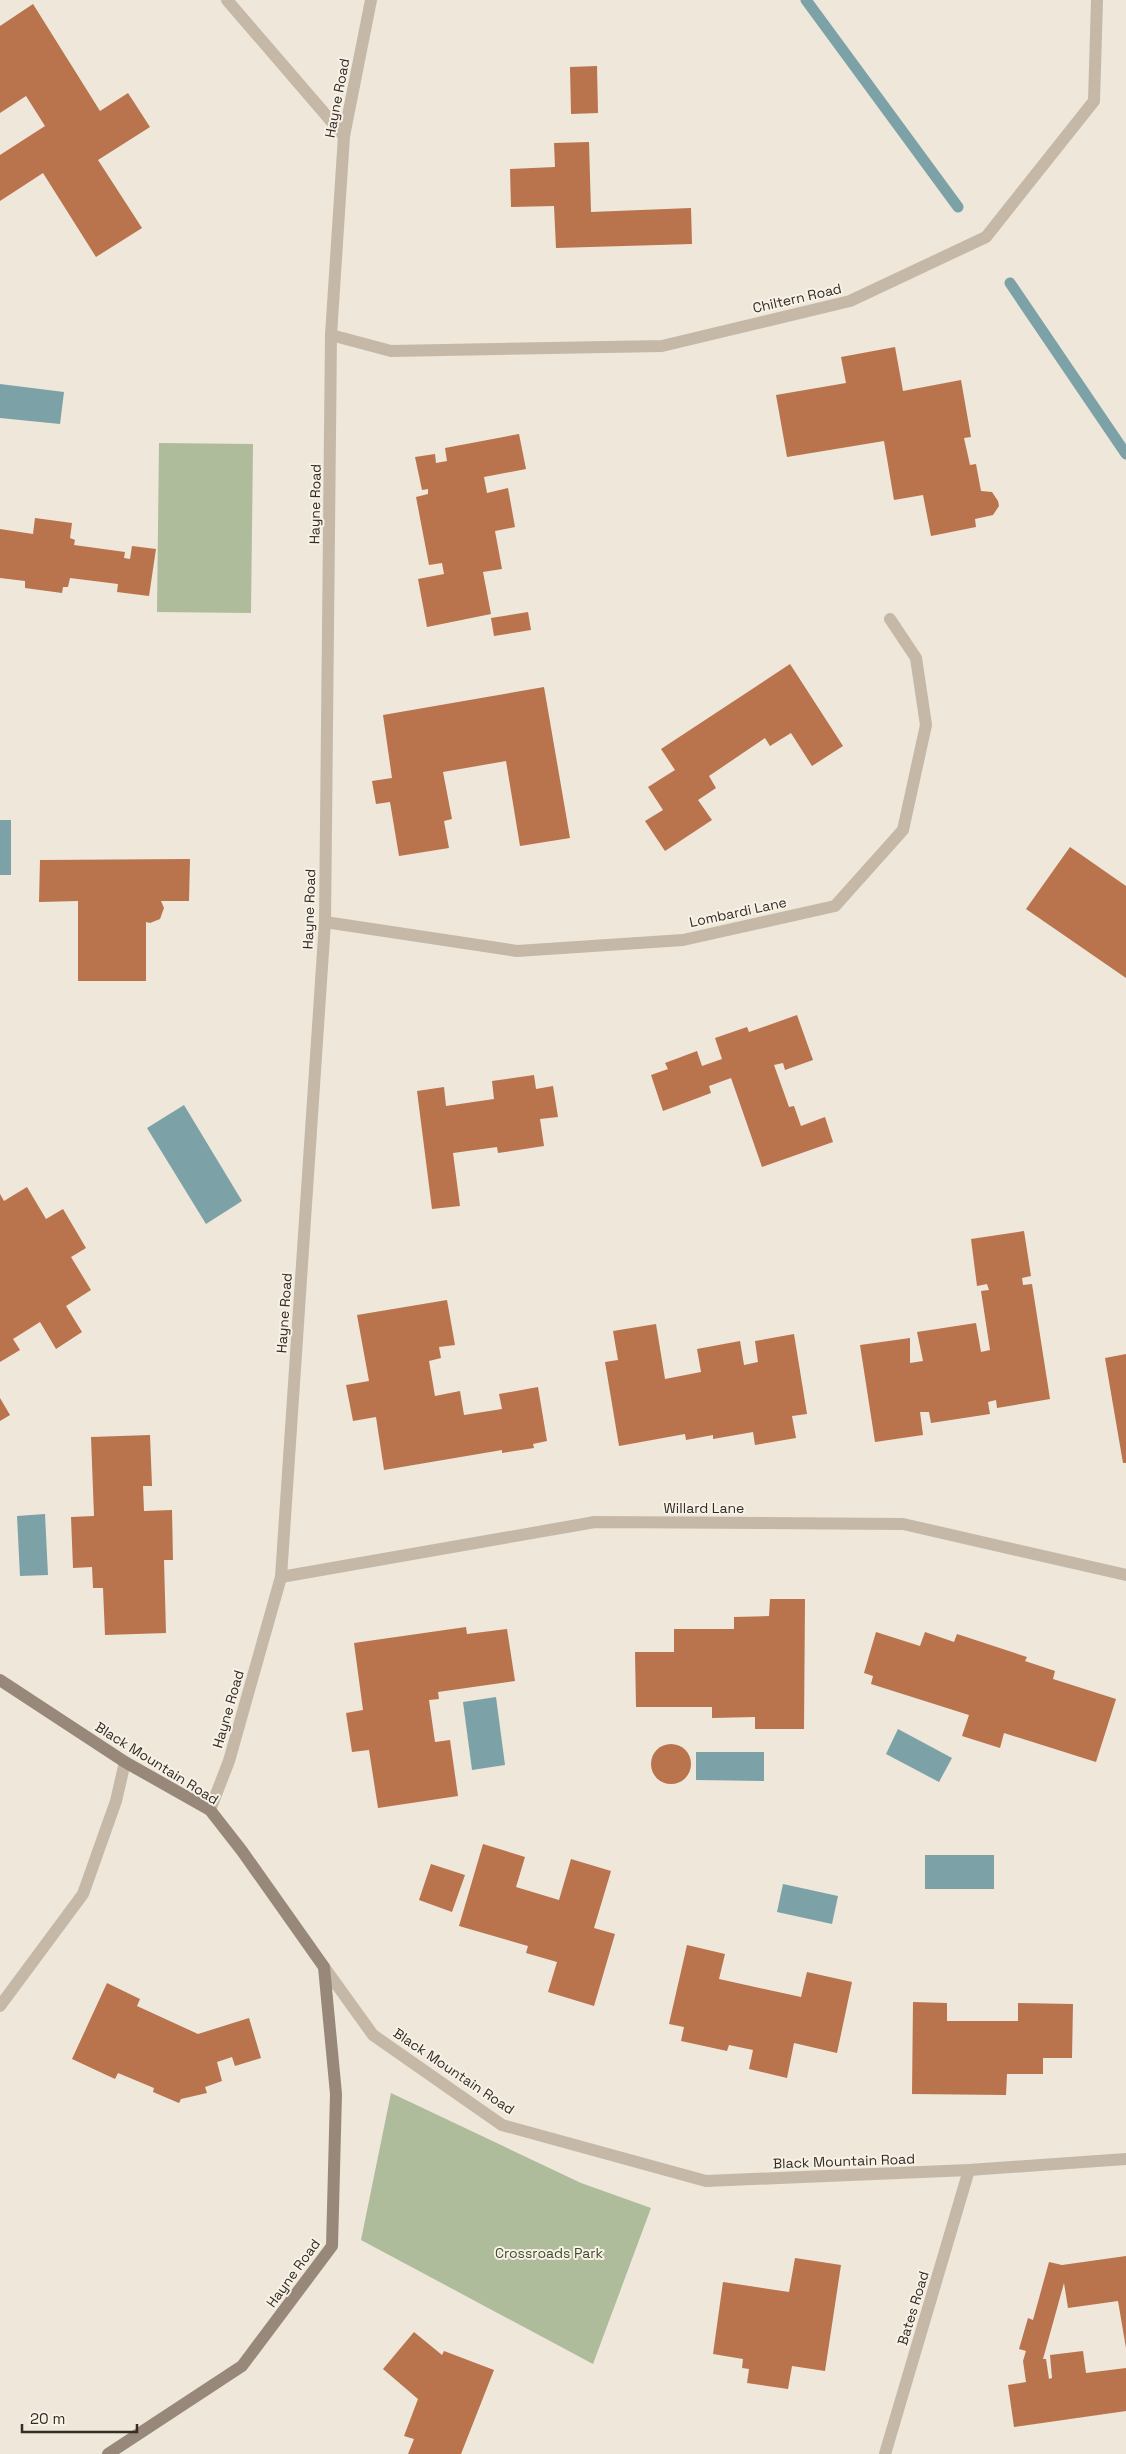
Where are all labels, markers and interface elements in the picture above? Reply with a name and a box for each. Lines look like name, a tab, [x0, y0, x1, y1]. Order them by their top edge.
street label: Hayne Road	[320, 57, 354, 139]
street label: Chiltern Road	[751, 279, 843, 317]
street label: Hayne Road	[305, 464, 325, 544]
street label: Hayne Road	[299, 868, 319, 950]
street label: Lombardi Lane	[688, 893, 788, 931]
street label: Hayne Road	[272, 1272, 296, 1354]
street label: Willard Lane	[664, 1499, 744, 1517]
street label: Hayne Road	[208, 1668, 248, 1750]
street label: Black Mountain Road	[92, 1718, 222, 1808]
street label: Black Mountain Road	[390, 2024, 518, 2118]
street label: Black Mountain Road	[773, 2150, 915, 2172]
street label: Hayne Road	[262, 2235, 324, 2311]
park label: Crossroads Park	[495, 2244, 603, 2262]
street label: Bates Road	[893, 2269, 933, 2347]
scale bar	[22, 2402, 138, 2434]
text: 20 m	[30, 2409, 65, 2428]

